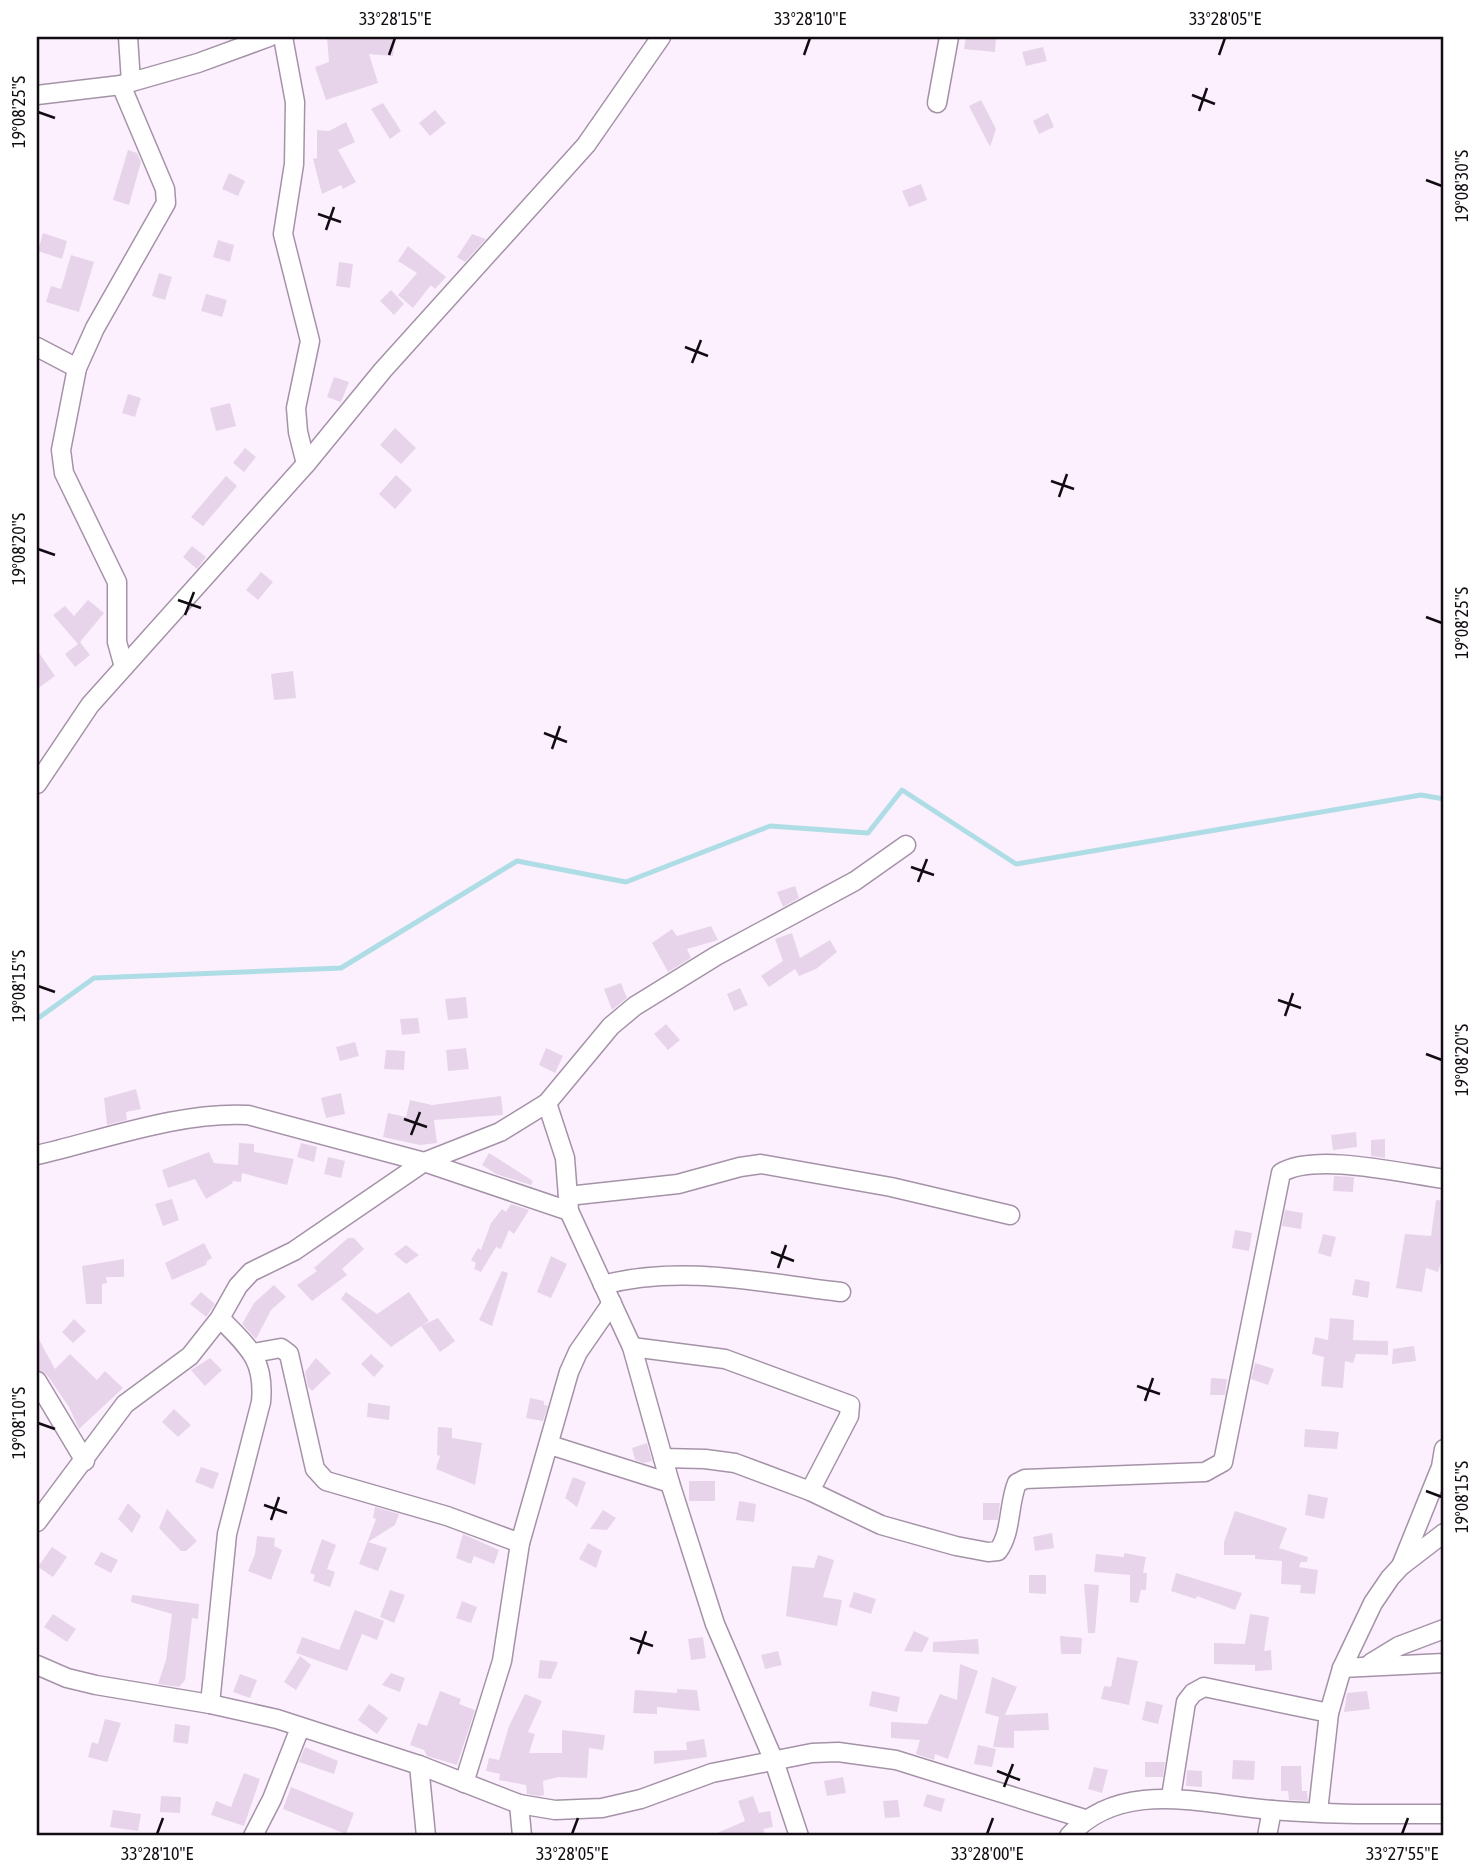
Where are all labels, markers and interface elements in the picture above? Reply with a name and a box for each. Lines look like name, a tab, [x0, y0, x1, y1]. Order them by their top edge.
text: 33°28'15"E	[359, 8, 431, 29]
text: 33°28'10"E	[774, 8, 846, 29]
text: 33°28'05"E	[1189, 8, 1261, 29]
text: 19°08'25"S	[8, 76, 29, 148]
text: 19°08'30"S	[1451, 150, 1472, 222]
text: 19°08'20"S	[8, 513, 29, 585]
text: 19°08'25"S	[1451, 587, 1472, 659]
text: 19°08'15"S	[8, 950, 29, 1022]
text: 19°08'20"S	[1451, 1024, 1472, 1096]
text: 19°08'10"S	[8, 1387, 29, 1459]
text: 19°08'15"S	[1451, 1461, 1472, 1533]
text: 33°28'10"E	[121, 1843, 193, 1864]
text: 33°28'05"E	[536, 1843, 608, 1864]
text: 33°28'00"E	[951, 1843, 1023, 1864]
text: 33°27'55"E	[1366, 1843, 1438, 1864]

